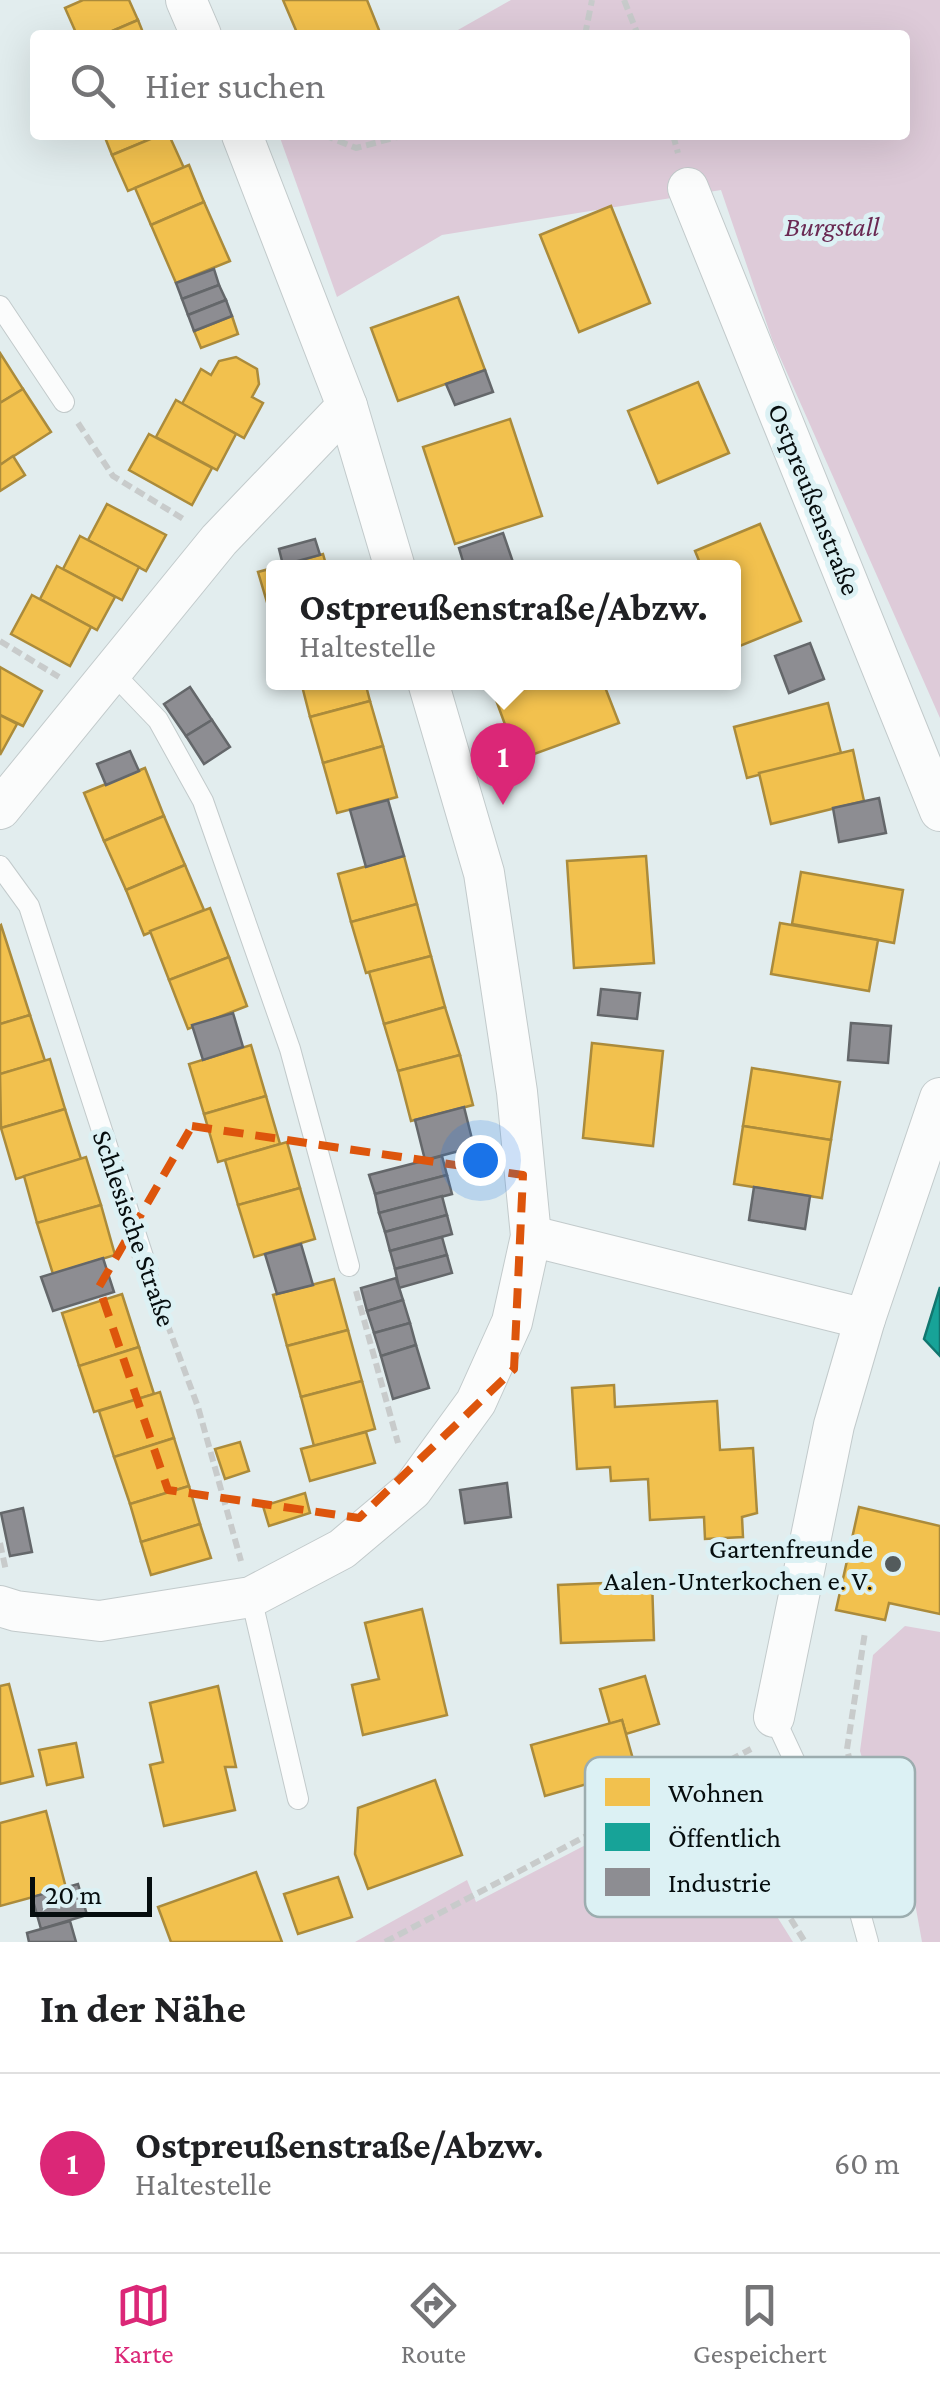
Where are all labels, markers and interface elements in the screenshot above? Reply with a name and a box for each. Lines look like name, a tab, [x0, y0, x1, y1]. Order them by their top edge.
search box	[30, 30, 910, 140]
icon: search	[65, 58, 120, 113]
text: Hier suchen	[145, 64, 325, 106]
park label: Burgstall	[785, 211, 881, 242]
street label: Ostpreußenstraße	[762, 399, 867, 599]
popup	[266, 560, 741, 690]
text: Ostpreußenstraße/Abzw.	[299, 586, 708, 628]
text: Haltestelle	[299, 628, 436, 664]
pin: 1	[470, 722, 536, 805]
street label: Schlesische Straße	[86, 1126, 183, 1330]
your location	[455, 1135, 506, 1186]
place label: Gartenfreunde Aalen-Unterkochen e. V.	[604, 1533, 873, 1596]
marker: Gartenfreunde Aalen-Unterkochen e. V.	[882, 1553, 904, 1575]
legend	[585, 1757, 915, 1917]
text: Wohnen	[668, 1777, 764, 1808]
text: Öffentlich	[668, 1822, 781, 1853]
text: Industrie	[668, 1867, 771, 1898]
scale bar	[30, 1872, 152, 1916]
text: 20 m	[45, 1879, 102, 1910]
text: In der Nähe	[40, 1984, 246, 2031]
text: Ostpreußenstraße/Abzw.	[135, 2124, 543, 2166]
text: 1	[67, 2145, 78, 2181]
text: 60 m	[834, 2145, 900, 2181]
text: Haltestelle	[135, 2166, 272, 2202]
tab: Karte	[114, 2278, 174, 2369]
tab: Route	[401, 2278, 466, 2369]
tab: Gespeichert	[693, 2278, 826, 2369]

